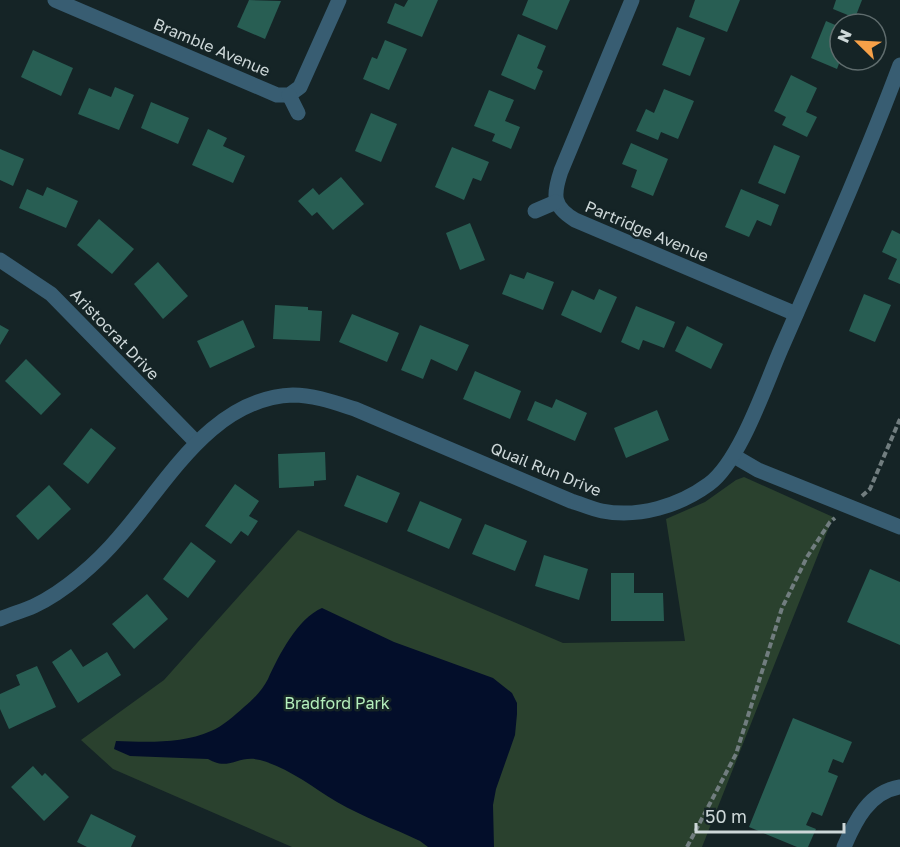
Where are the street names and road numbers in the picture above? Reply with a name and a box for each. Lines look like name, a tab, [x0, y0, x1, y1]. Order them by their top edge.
street label: Bramble Avenue	[151, 13, 273, 81]
street label: Partridge Avenue	[582, 196, 712, 266]
street label: Aristocrat Drive	[66, 284, 164, 384]
street label: Quail Run Drive	[488, 438, 604, 500]

